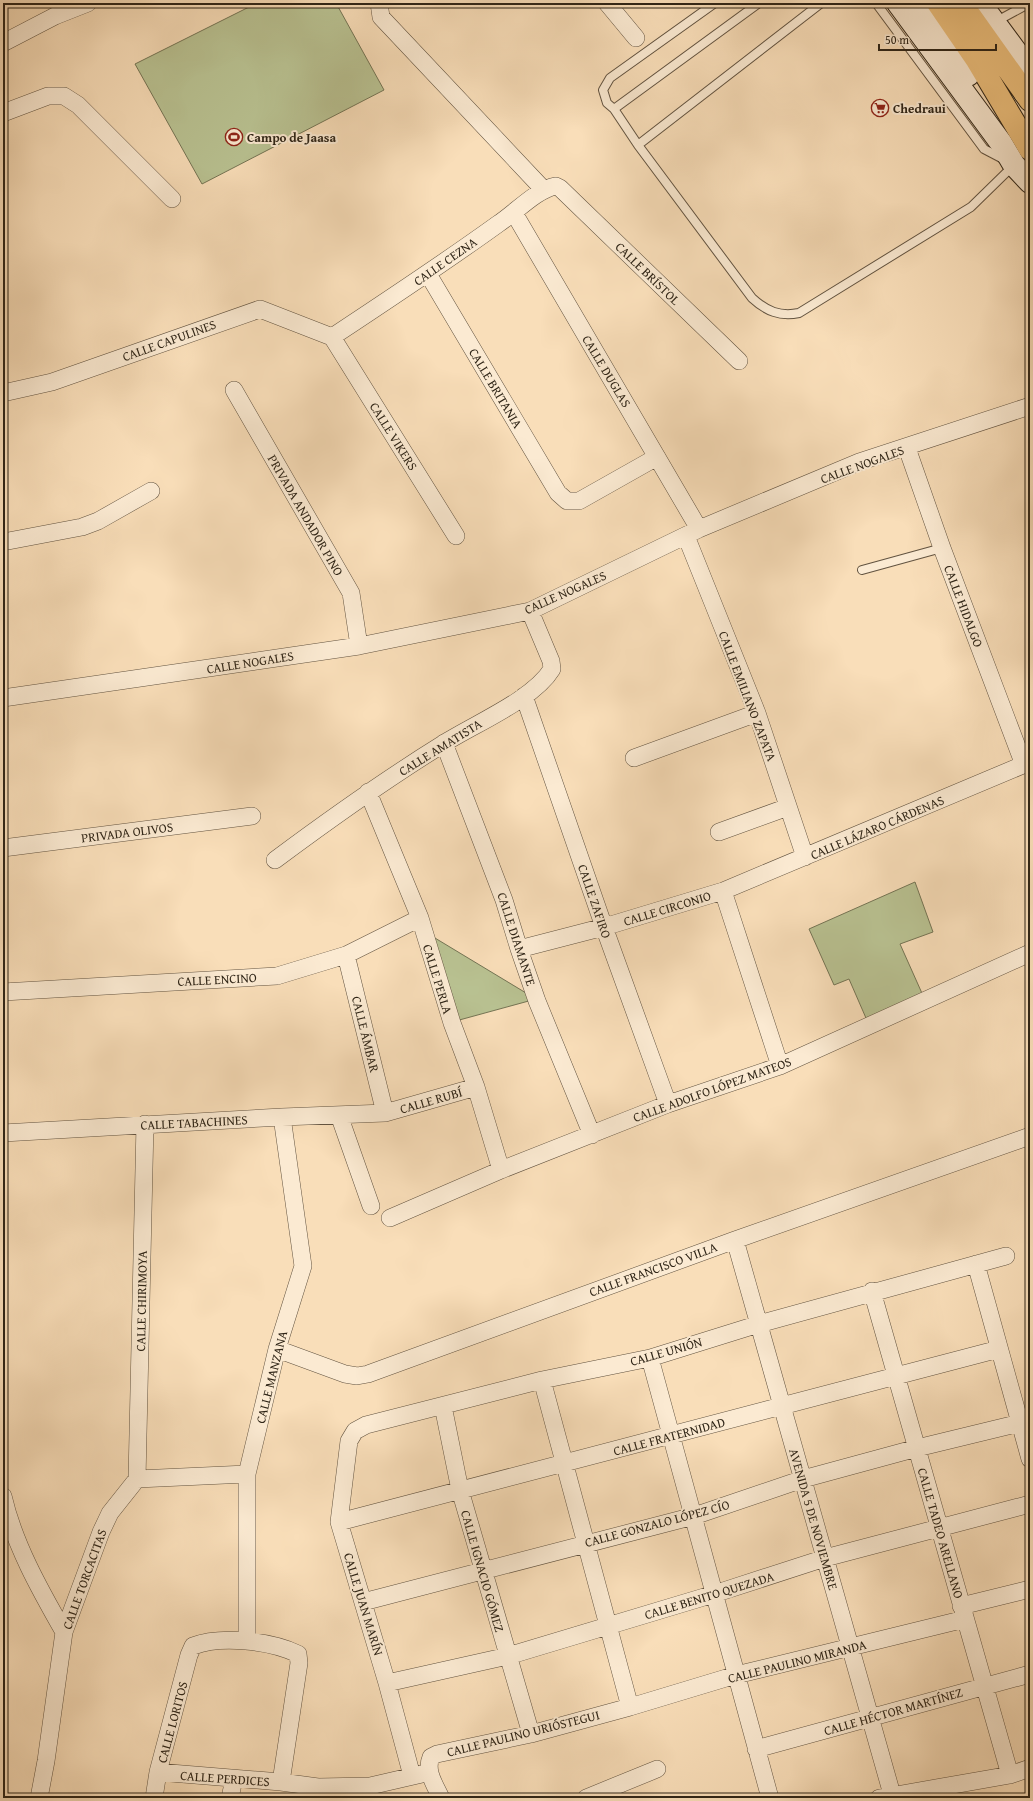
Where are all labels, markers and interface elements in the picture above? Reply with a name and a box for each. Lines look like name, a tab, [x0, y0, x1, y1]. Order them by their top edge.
scale bar	[879, 26, 996, 52]
text: 50 m	[885, 31, 909, 48]
supermarket icon: Chedraui	[870, 98, 890, 118]
place label: Chedraui	[893, 99, 946, 118]
sports icon: Campo de Jaasa	[224, 127, 244, 147]
place label: Campo de Jaasa	[247, 128, 336, 147]
street label: CALLE CEZNA	[410, 232, 481, 290]
street label: CALLE BRÍSTOL	[611, 238, 685, 310]
street label: CALLE CAPULINES	[120, 315, 219, 366]
street label: CALLE DUGLAS	[577, 331, 636, 411]
street label: CALLE BRITANIA	[464, 345, 527, 432]
street label: CALLE VIKERS	[365, 398, 422, 474]
street label: CALLE NOGALES	[818, 441, 907, 488]
street label: PRIVADA ANDADOR PINO	[263, 451, 348, 579]
street label: CALLE HIDALGO	[939, 562, 988, 650]
street label: CALLE NOGALES	[521, 566, 609, 619]
street label: CALLE EMILIANO ZAPATA	[714, 628, 781, 764]
street label: CALLE NOGALES	[205, 646, 295, 679]
street label: CALLE AMATISTA	[395, 714, 485, 781]
street label: CALLE LÁZARO CÁRDENAS	[807, 791, 947, 864]
street label: PRIVADA OLIVOS	[80, 817, 174, 848]
street label: CALLE ZAFIRO	[573, 862, 616, 941]
street label: CALLE CIRCONIO	[621, 886, 713, 931]
street label: CALLE DIAMANTE	[492, 890, 541, 989]
street label: CALLE PERLA	[418, 942, 457, 1016]
street label: CALLE ENCINO	[177, 968, 257, 991]
street label: CALLE ÁMBAR	[347, 994, 384, 1075]
street label: CALLE ADOLFO LÓPEZ MATEOS	[630, 1052, 794, 1127]
street label: CALLE RUBÍ	[398, 1082, 466, 1118]
street label: CALLE TABACHINES	[140, 1110, 248, 1135]
street label: CALLE FRANCISCO VILLA	[586, 1237, 720, 1302]
street label: CALLE CHIRIMOYA	[131, 1250, 152, 1352]
street label: CALLE MANZANA	[251, 1329, 292, 1425]
street label: CALLE UNIÓN	[628, 1332, 705, 1371]
street label: CALLE FRATERNIDAD	[611, 1412, 727, 1461]
street label: AVENIDA 5 DE NOVIEMBRE	[784, 1446, 843, 1593]
street label: CALLE TADEO ARELLANO	[913, 1466, 968, 1601]
street label: CALLE GONZALO LÓPEZ CÍO	[583, 1495, 732, 1552]
street label: CALLE IGNACIO GÓMEZ	[456, 1508, 509, 1634]
street label: CALLE TORCACITAS	[57, 1526, 111, 1632]
street label: CALLE JUAN MARÍN	[339, 1550, 388, 1658]
street label: CALLE BENITO QUEZADA	[642, 1567, 776, 1624]
street label: CALLE PAULINO MIRANDA	[726, 1635, 869, 1688]
street label: CALLE LORITOS	[152, 1679, 193, 1765]
street label: CALLE HÉCTOR MARTÍNEZ	[822, 1683, 965, 1740]
street label: CALLE PAULINO URIÓSTEGUI	[445, 1705, 601, 1762]
street label: CALLE PERDICES	[180, 1766, 270, 1791]

